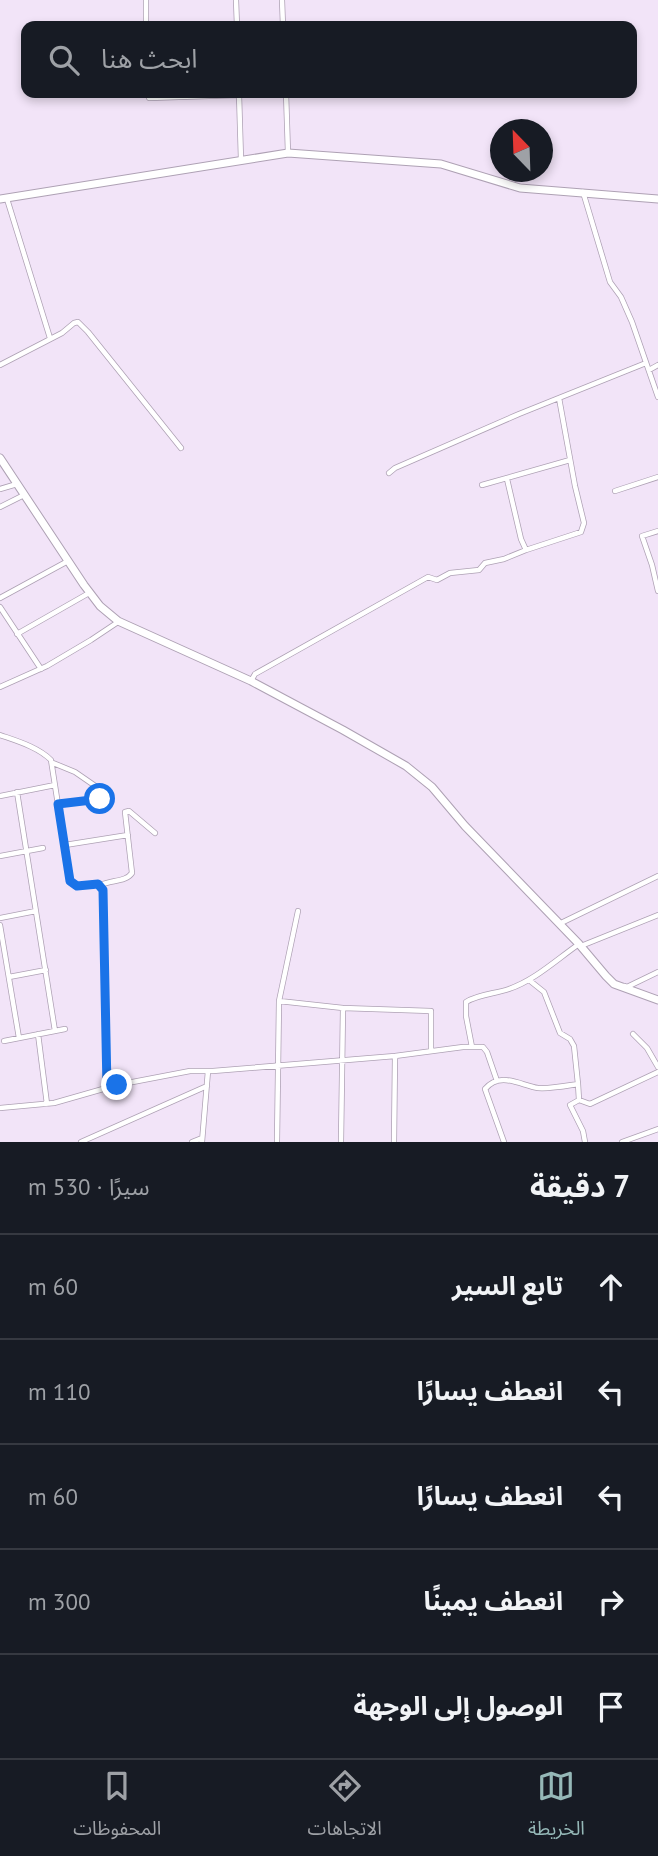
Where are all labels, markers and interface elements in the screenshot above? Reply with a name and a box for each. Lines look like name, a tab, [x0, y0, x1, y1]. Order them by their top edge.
search box	[21, 21, 637, 98]
icon: search	[45, 41, 83, 79]
text: ابحث هنا	[101, 42, 198, 75]
north arrow	[490, 119, 553, 182]
route start	[84, 783, 115, 814]
route end	[101, 1069, 132, 1100]
text: 7 دقيقة	[530, 1166, 630, 1205]
text: سيرًا · 530 m	[28, 1172, 150, 1201]
icon: ahead	[592, 1268, 630, 1306]
text: تابع السير	[452, 1269, 563, 1302]
text: 60 m	[28, 1272, 78, 1301]
icon: left	[592, 1373, 630, 1411]
text: انعطف يسارًا	[417, 1374, 563, 1407]
text: 110 m	[28, 1377, 90, 1406]
icon: left	[592, 1478, 630, 1516]
text: انعطف يسارًا	[417, 1479, 563, 1512]
text: 60 m	[28, 1482, 78, 1511]
icon: right	[592, 1583, 630, 1621]
text: انعطف يمينًا	[423, 1584, 563, 1617]
text: 300 m	[28, 1587, 90, 1616]
icon: arrive	[592, 1688, 630, 1726]
text: الوصول إلى الوجهة	[354, 1689, 563, 1722]
tab: المحفوظات	[73, 1767, 161, 1849]
tab: الاتجاهات	[308, 1767, 382, 1849]
tab: الخريطة	[528, 1767, 585, 1849]

